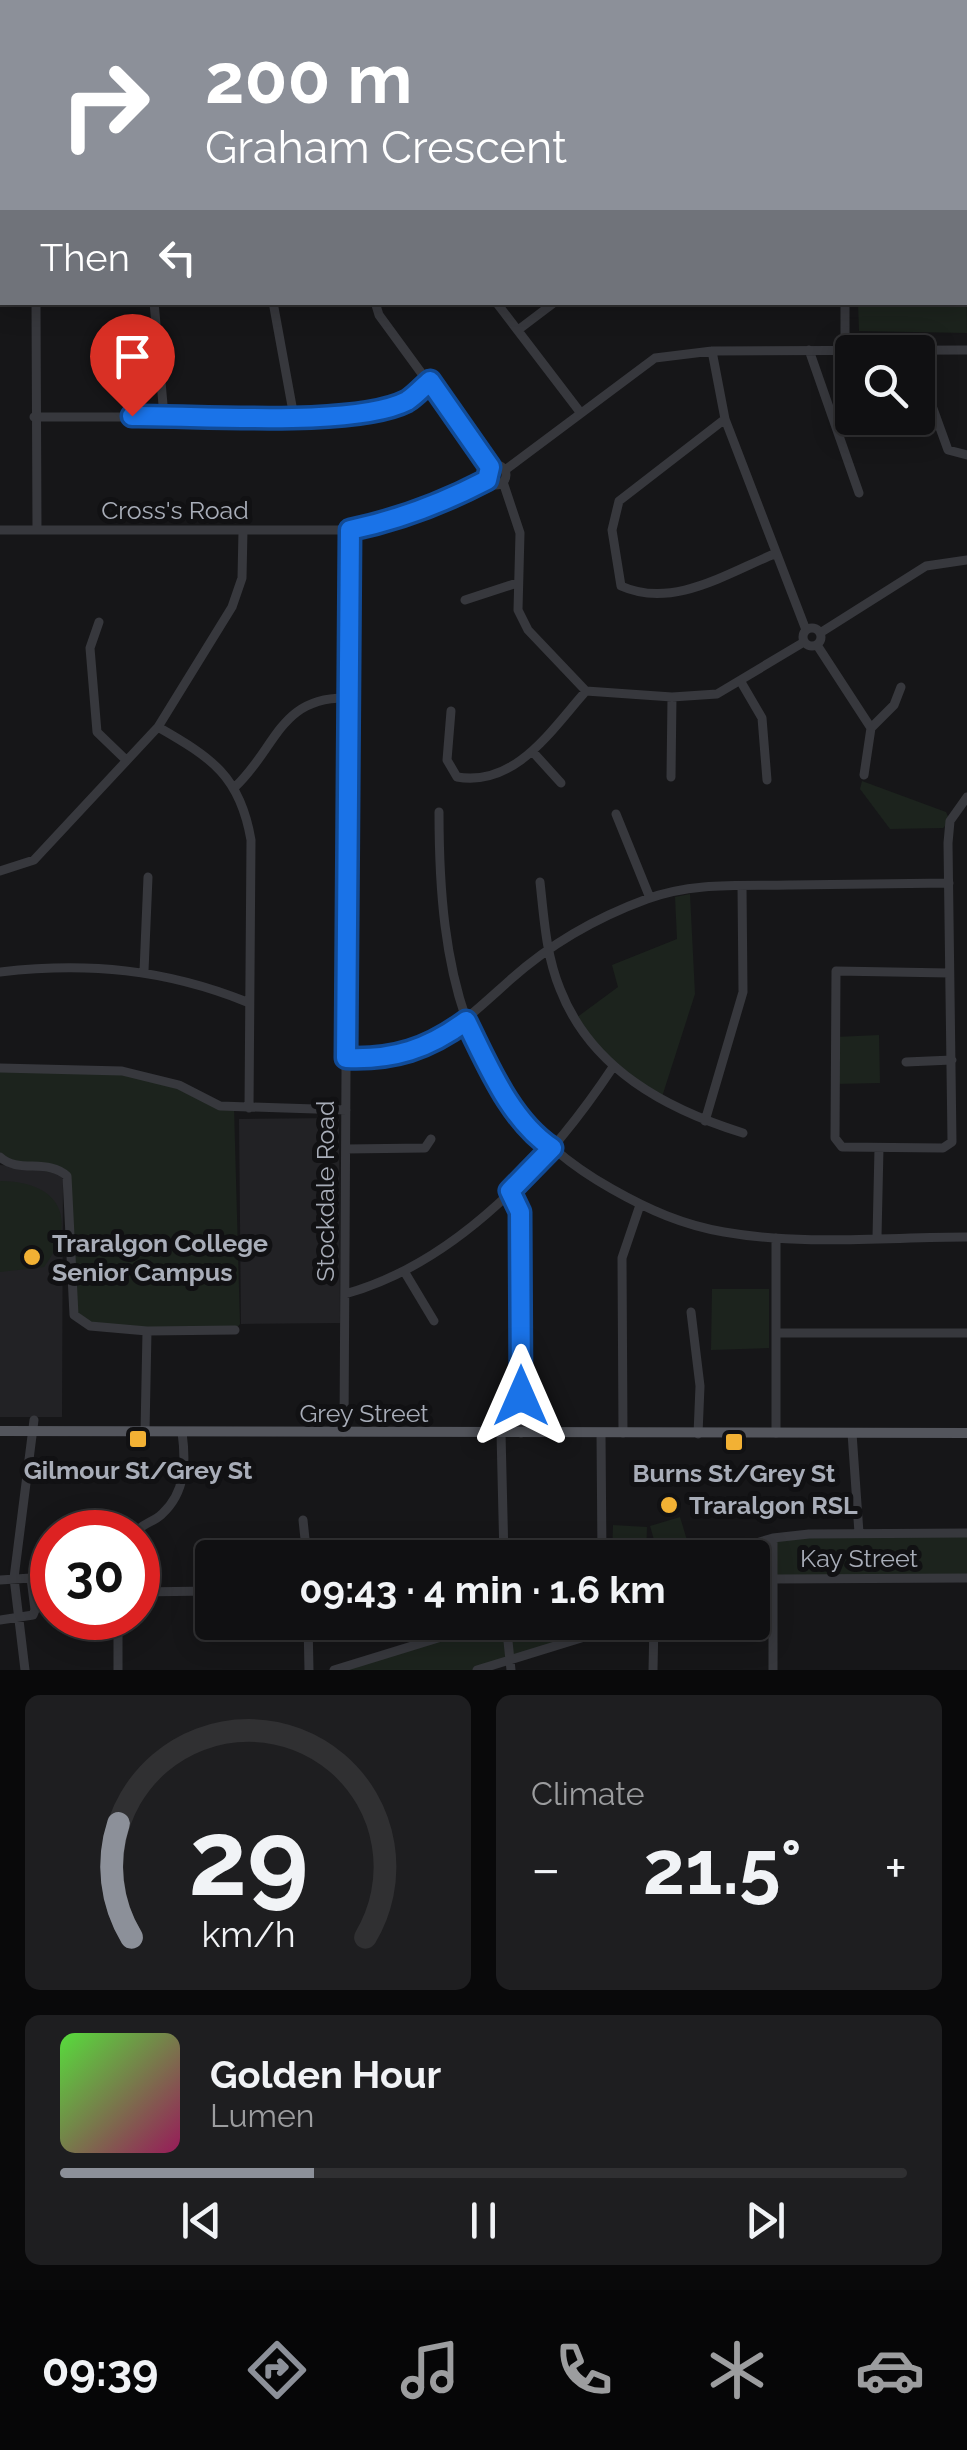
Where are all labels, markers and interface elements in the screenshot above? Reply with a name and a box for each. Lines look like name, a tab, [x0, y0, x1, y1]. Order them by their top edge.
text: 200 m	[205, 37, 412, 119]
icon: right	[40, 40, 170, 170]
text: Graham Crescent	[205, 121, 567, 174]
icon: left	[150, 230, 205, 285]
text: Then	[40, 235, 130, 280]
pin	[90, 314, 175, 417]
icon: arrive	[105, 329, 160, 384]
map controls	[835, 335, 935, 435]
button: search	[835, 335, 935, 435]
street label: Cross's Road	[101, 495, 249, 525]
street label: Stockdale Road	[310, 1100, 340, 1282]
place label: Traralgon College Senior Campus	[52, 1228, 268, 1287]
marker: Traralgon College Senior Campus	[21, 1246, 43, 1268]
position arrow	[469, 1344, 573, 1448]
street label: Grey Street	[299, 1398, 429, 1428]
marker: Gilmour St/Grey St	[127, 1428, 149, 1450]
marker: Burns St/Grey St	[723, 1431, 745, 1453]
place label: Gilmour St/Grey St	[24, 1455, 253, 1485]
place label: Burns St/Grey St	[633, 1458, 836, 1488]
place label: Traralgon RSL	[689, 1490, 858, 1520]
marker: Traralgon RSL	[658, 1494, 680, 1516]
speed limit sign: 30	[30, 1510, 160, 1640]
street label: Kay Street	[800, 1543, 919, 1573]
text: 09:43 · 4 min · 1.6 km	[299, 1567, 666, 1612]
text: Climate	[531, 1775, 645, 1812]
text: 29	[188, 1797, 308, 1919]
text: 21.5°	[643, 1823, 802, 1912]
text: −	[531, 1836, 561, 1901]
text: +	[884, 1836, 907, 1901]
text: km/h	[201, 1913, 295, 1955]
text: Golden Hour	[210, 2052, 441, 2097]
text: Lumen	[210, 2097, 314, 2134]
icon: previous	[174, 2193, 229, 2248]
icon: pause	[456, 2193, 511, 2248]
icon: next	[738, 2193, 793, 2248]
icon: directions	[242, 2335, 312, 2405]
icon: music	[395, 2335, 465, 2405]
icon: phone	[549, 2335, 619, 2405]
icon: climate	[702, 2335, 772, 2405]
icon: car	[855, 2335, 925, 2405]
text: 09:39	[42, 2344, 159, 2397]

